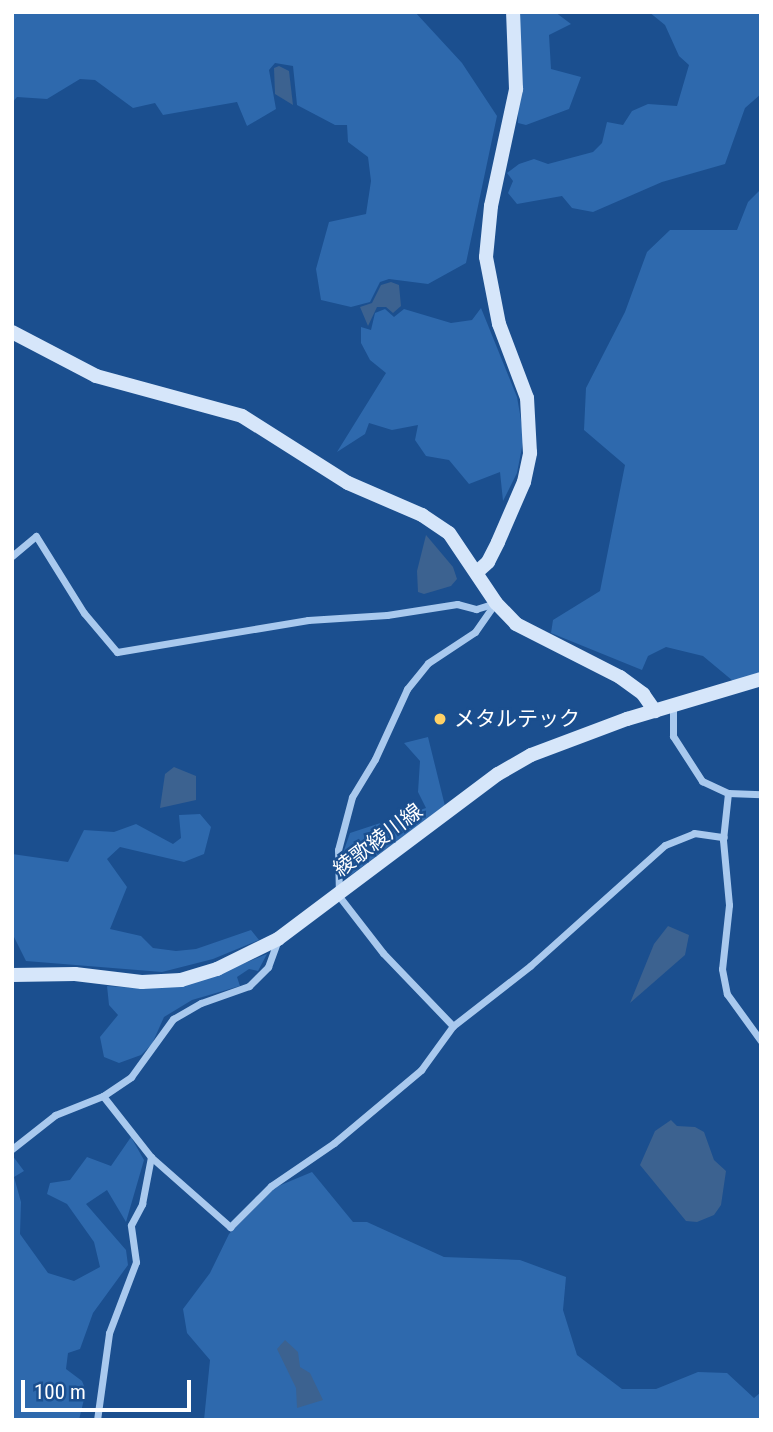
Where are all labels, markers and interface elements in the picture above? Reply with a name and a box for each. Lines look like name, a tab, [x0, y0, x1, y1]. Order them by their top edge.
place label: メタルテック	[454, 706, 580, 732]
marker: メタルテック	[432, 711, 448, 727]
street label: 綾歌綾川線	[328, 798, 428, 882]
scale bar	[24, 1366, 194, 1410]
text: 100 m	[34, 1380, 86, 1404]

